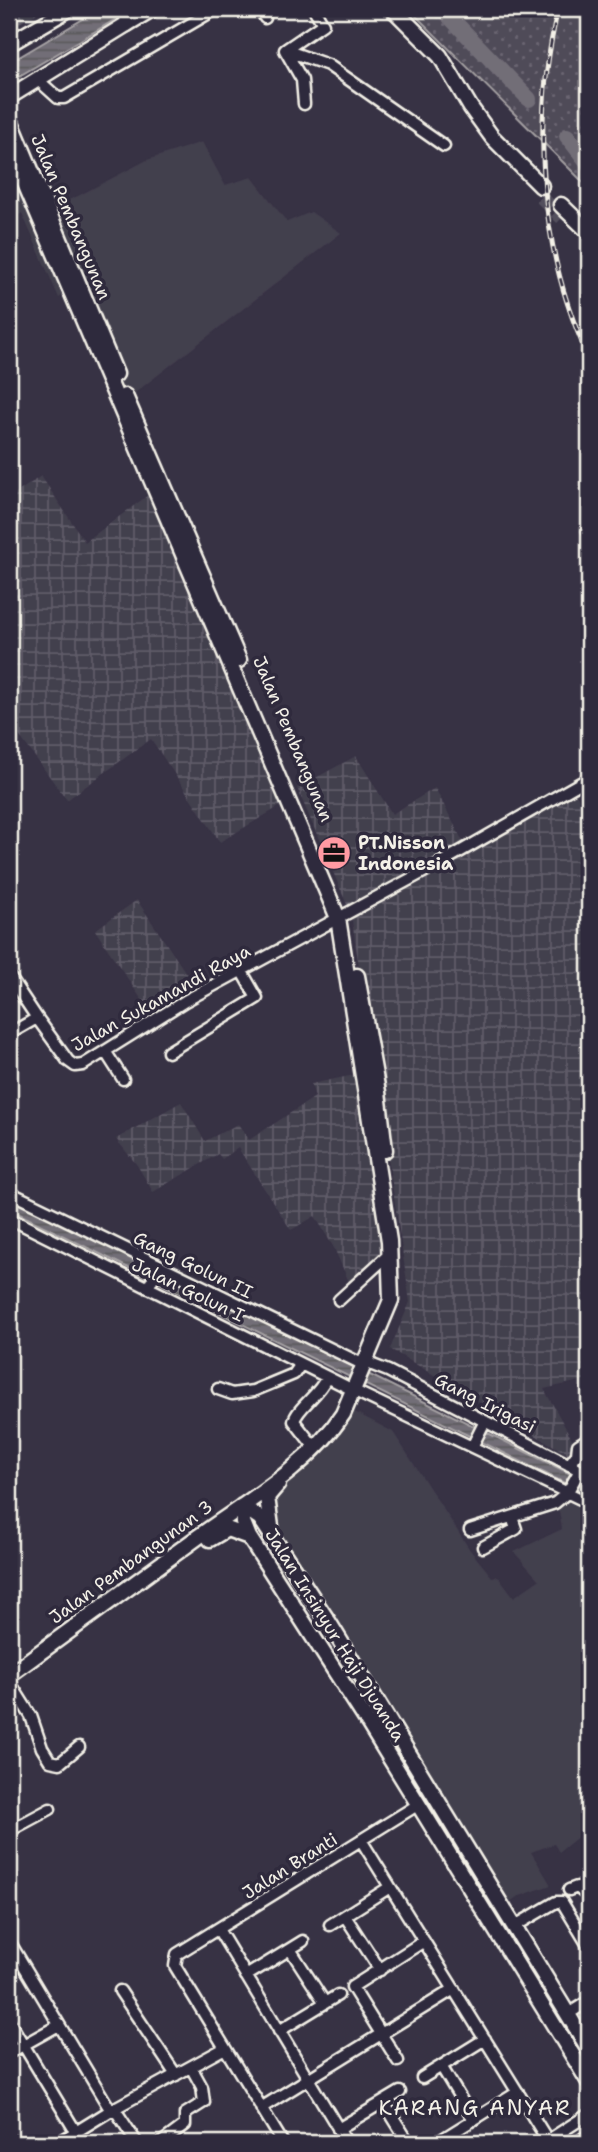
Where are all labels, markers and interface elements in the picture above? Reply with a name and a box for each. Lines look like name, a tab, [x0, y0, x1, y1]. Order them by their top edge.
street label: Jalan Pembangunan	[25, 131, 117, 303]
street label: Jalan Pembangunan	[247, 653, 339, 825]
place label: PT.Nisson Indonesia	[358, 831, 454, 876]
office icon: PT.Nisson Indonesia	[315, 834, 353, 872]
street label: Jalan Sukamandi Raya	[67, 939, 255, 1057]
street label: Gang Golun II	[129, 1226, 257, 1304]
street label: Jalan Golun I	[128, 1252, 248, 1328]
street label: Gang Irigasi	[430, 1367, 540, 1439]
street label: Jalan Pembangunan 3	[45, 1495, 217, 1629]
street label: Jalan Insinyur Haji Djuanda	[259, 1524, 411, 1746]
street label: Jalan Branti	[238, 1827, 342, 1905]
district label: KARANG ANYAR	[379, 2094, 571, 2122]

